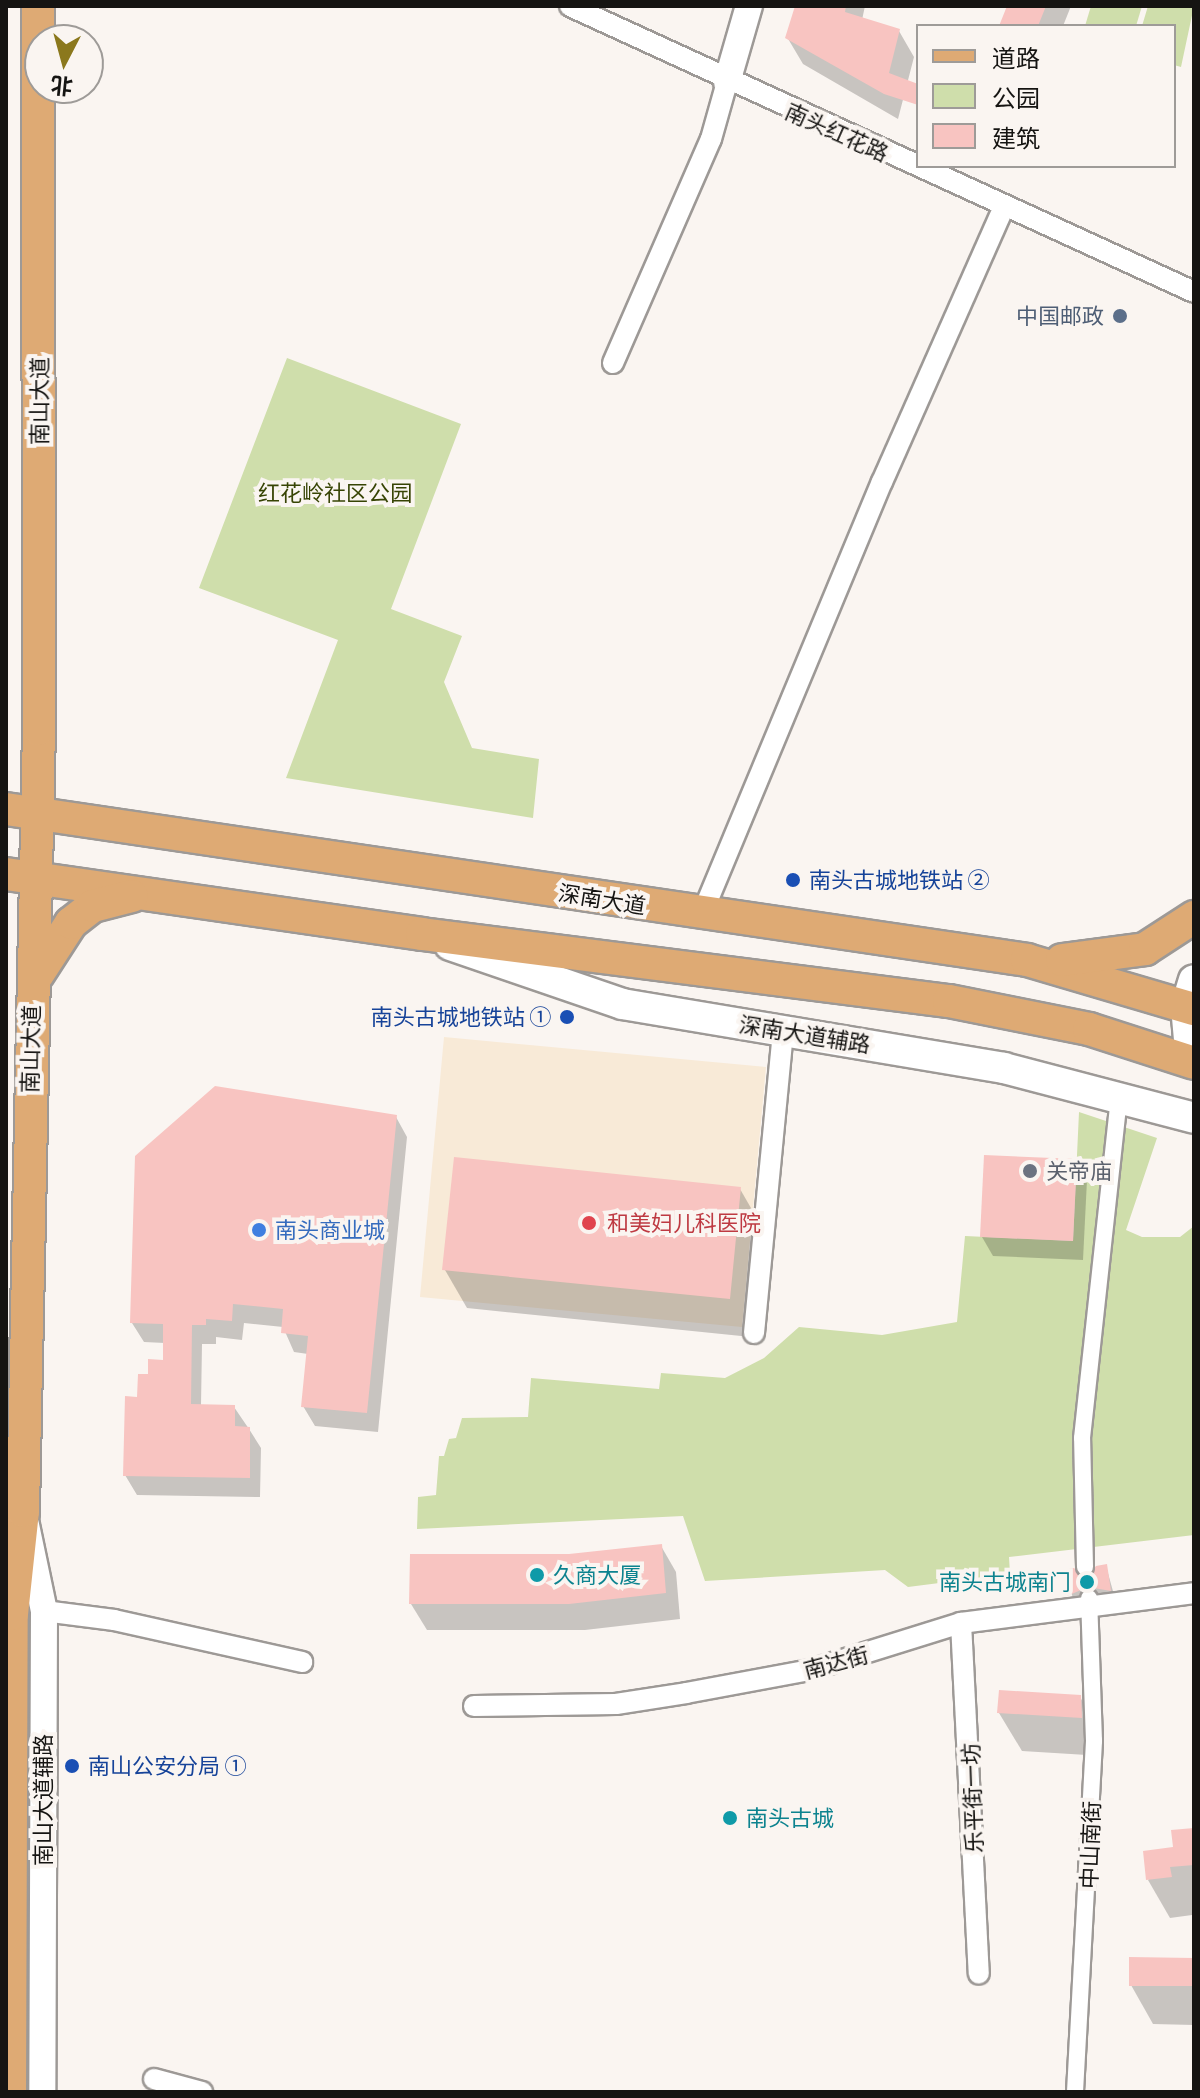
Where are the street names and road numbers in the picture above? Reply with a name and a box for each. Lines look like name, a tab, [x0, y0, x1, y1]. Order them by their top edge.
street label: 南头红花路	[781, 98, 893, 166]
street label: 南山大道	[26, 357, 52, 445]
street label: 深南大道	[556, 879, 648, 919]
street label: 南山大道	[16, 1005, 44, 1093]
street label: 深南大道辅路	[738, 1011, 872, 1057]
street label: 南达街	[801, 1641, 871, 1683]
street label: 南山大道辅路	[30, 1734, 56, 1866]
street label: 乐平街一坊	[957, 1743, 987, 1853]
street label: 中山南街	[1075, 1801, 1105, 1889]

